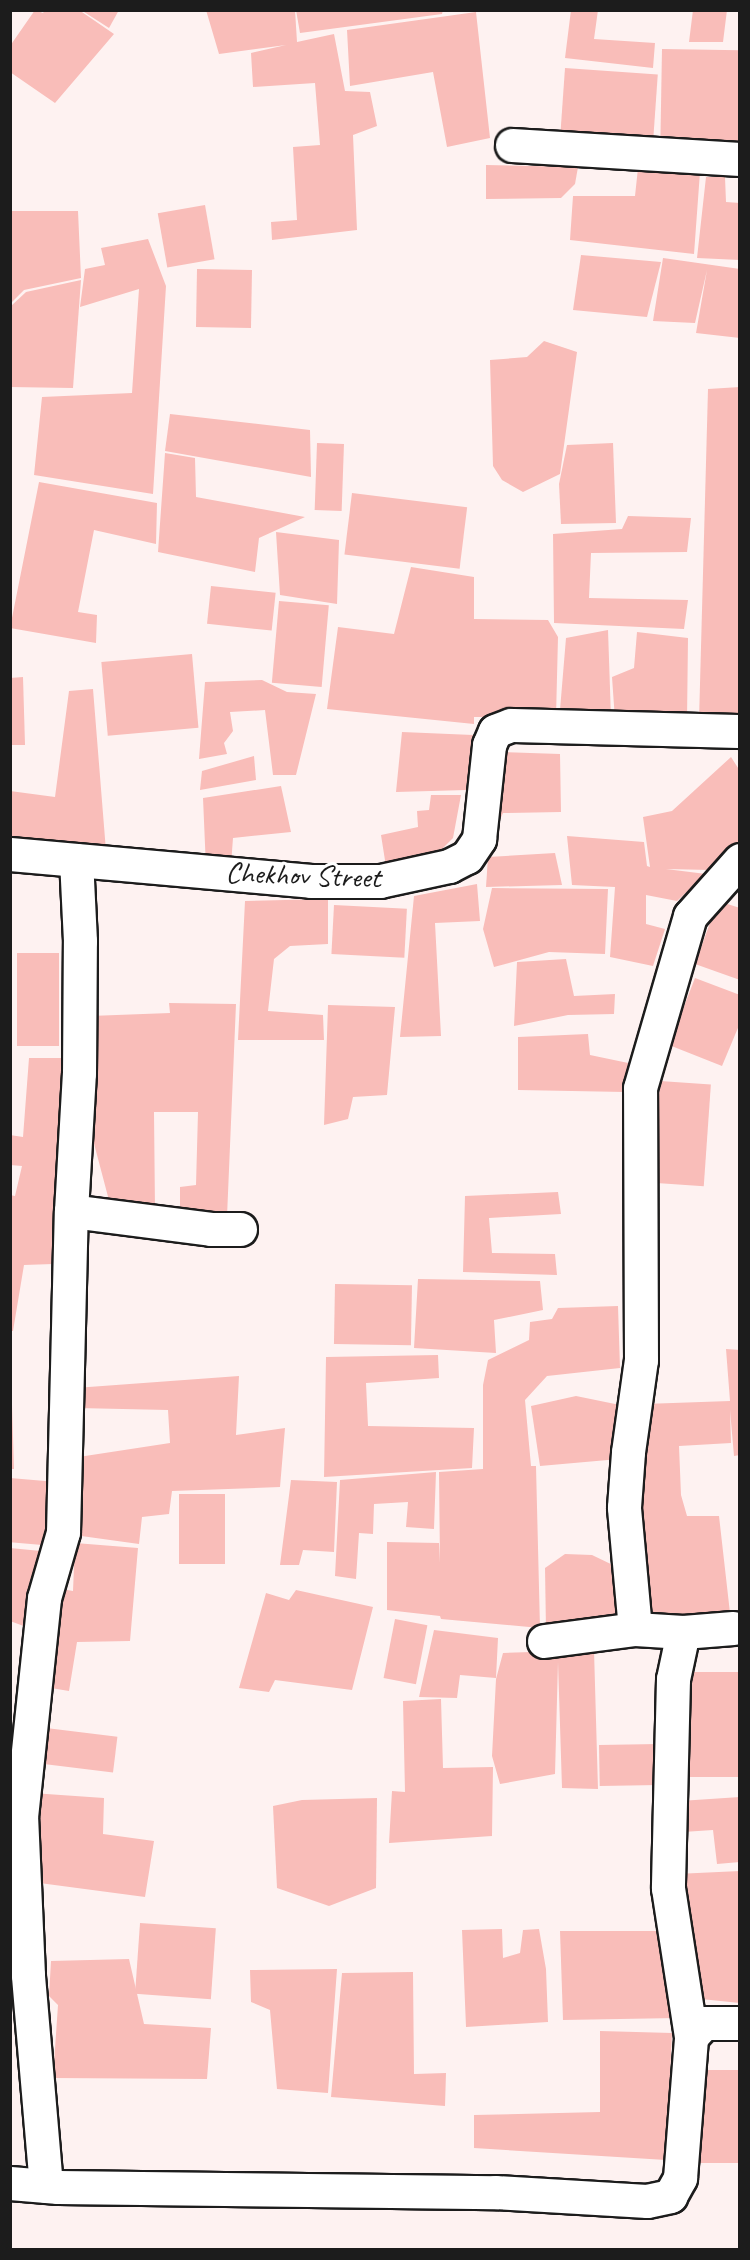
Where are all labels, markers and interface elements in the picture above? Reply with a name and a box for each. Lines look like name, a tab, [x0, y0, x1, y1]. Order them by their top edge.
street label: Chekhov Street	[225, 854, 381, 896]

